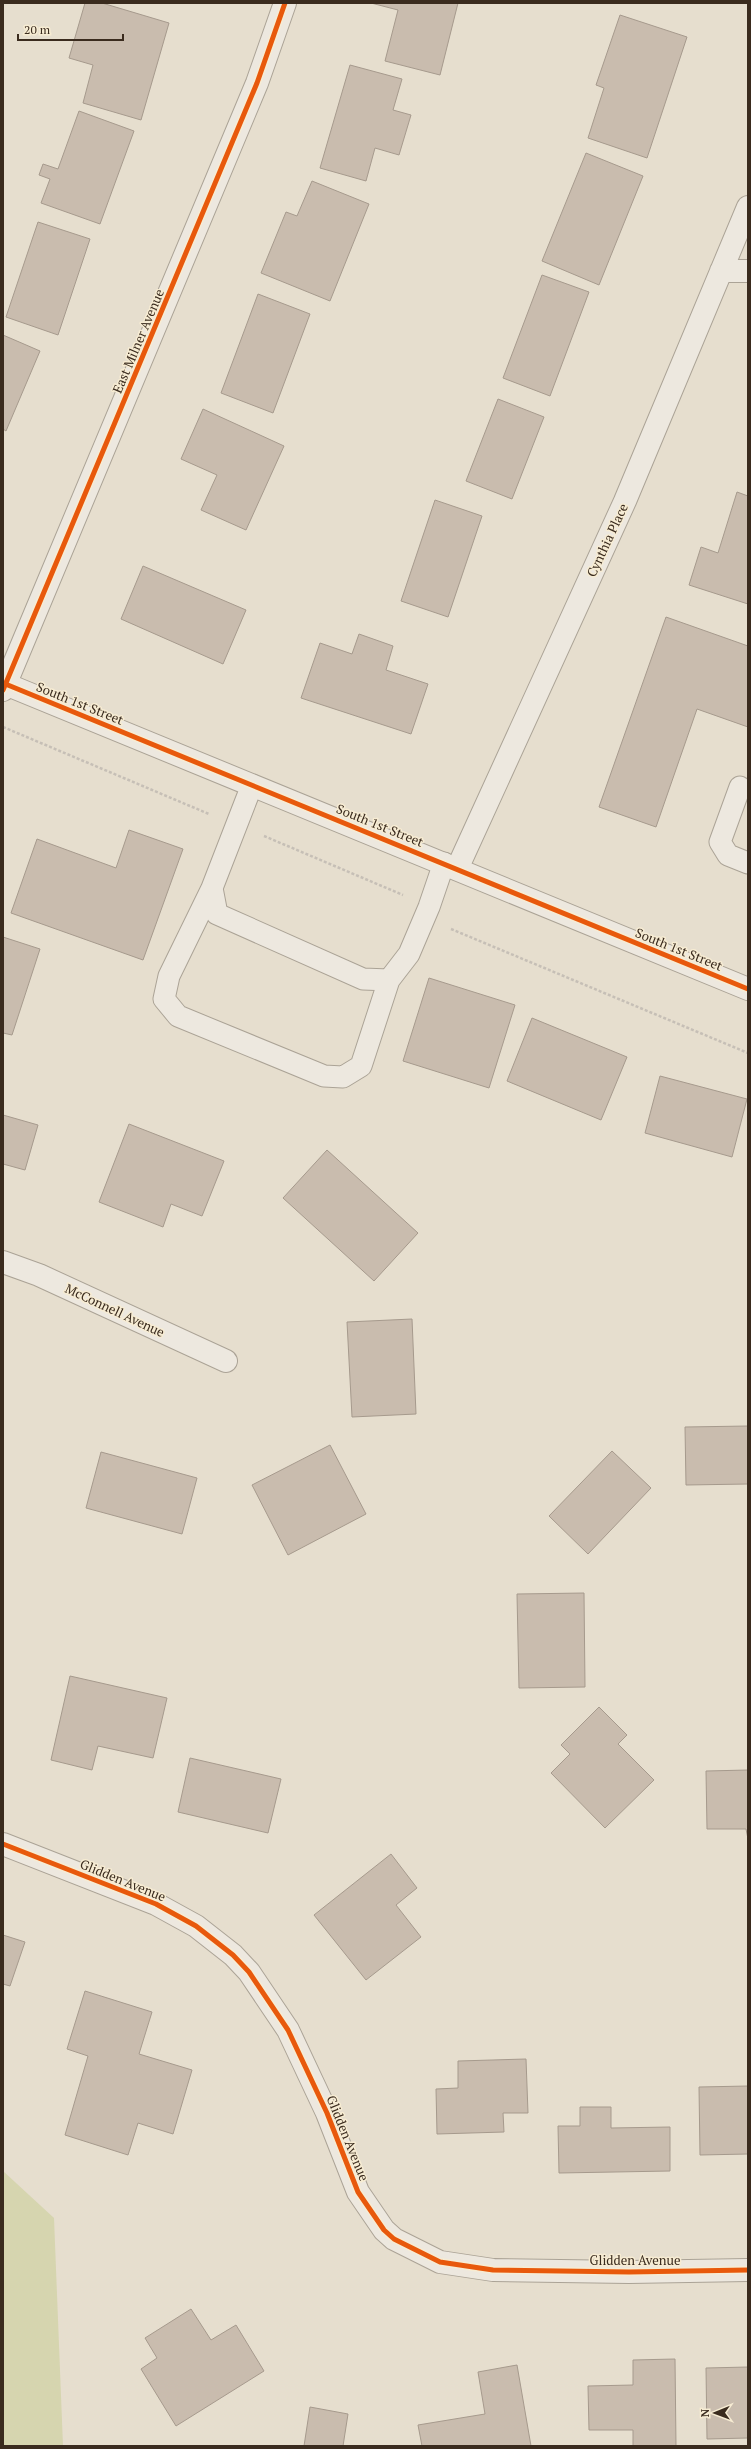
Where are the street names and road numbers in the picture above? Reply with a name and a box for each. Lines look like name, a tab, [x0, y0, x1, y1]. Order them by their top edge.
street label: East Milner Avenue	[108, 286, 168, 396]
street label: Cynthia Place	[582, 500, 632, 580]
street label: South 1st Street	[34, 677, 126, 729]
street label: South 1st Street	[334, 799, 426, 851]
street label: South 1st Street	[633, 923, 725, 975]
street label: McConnell Avenue	[62, 1279, 168, 1341]
street label: Glidden Avenue	[77, 1855, 169, 1905]
street label: Glidden Avenue	[323, 2092, 373, 2184]
street label: Glidden Avenue	[590, 2251, 680, 2269]

